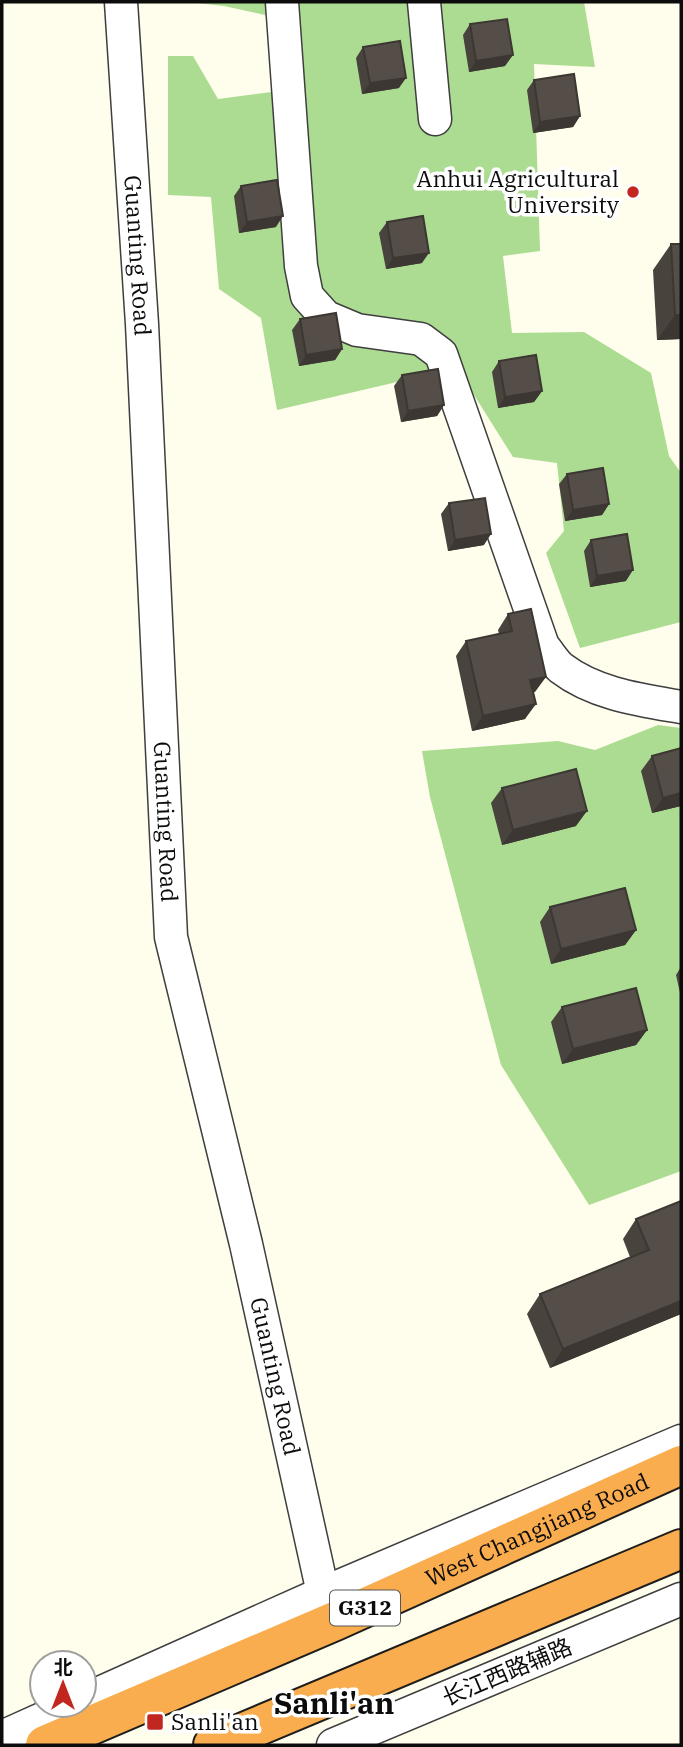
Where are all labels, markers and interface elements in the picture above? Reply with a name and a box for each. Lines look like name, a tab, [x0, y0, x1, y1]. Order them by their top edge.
place label: Anhui Agricultural University	[417, 163, 620, 219]
street label: Guanting Road	[118, 174, 159, 336]
marker: Anhui Agricultural University	[625, 184, 641, 200]
street label: Guanting Road	[148, 741, 185, 903]
street label: Guanting Road	[244, 1294, 308, 1458]
street label: West Changjiang Road	[420, 1466, 653, 1592]
road number: G312	[330, 1590, 400, 1626]
street label: 长江西路辅路	[437, 1630, 576, 1712]
north arrow	[28, 1649, 98, 1719]
text: 北	[53, 1655, 73, 1679]
district label: Sanli'an	[274, 1683, 394, 1722]
place label: Sanli'an	[171, 1706, 259, 1736]
marker: Sanli'an	[145, 1712, 165, 1732]

